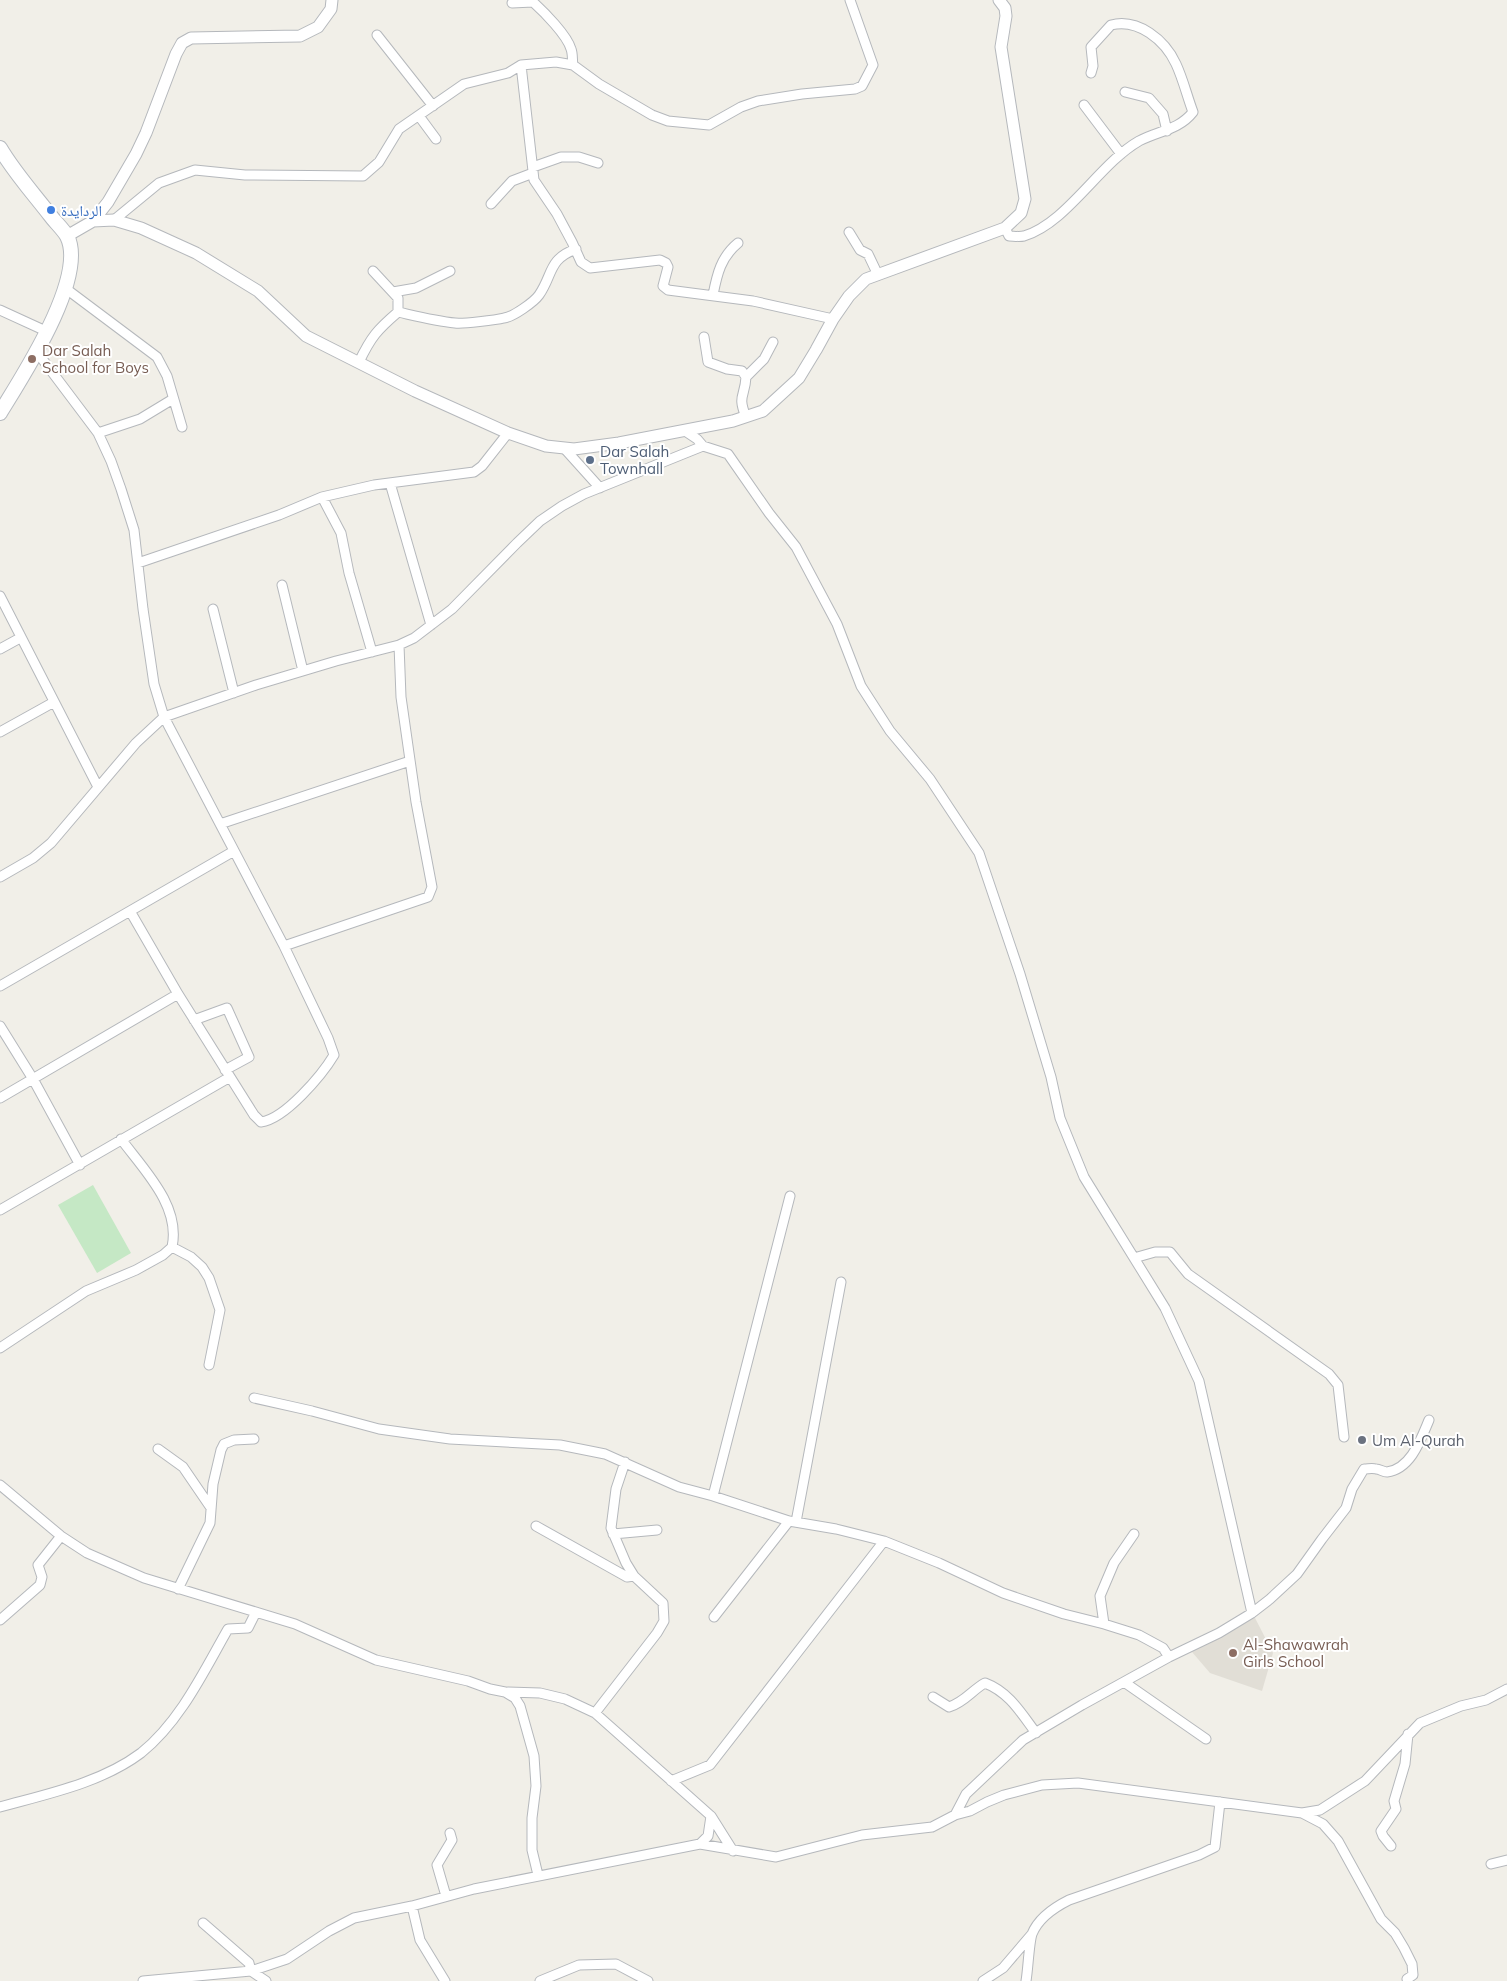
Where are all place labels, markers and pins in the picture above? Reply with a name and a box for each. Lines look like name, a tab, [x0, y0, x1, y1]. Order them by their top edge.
place label: الردايدة	[61, 201, 102, 220]
marker: الردايدة	[45, 204, 57, 216]
place label: Dar Salah School for Boys	[42, 341, 149, 377]
marker: Dar Salah School for Boys	[26, 353, 38, 365]
place label: Dar Salah Townhall	[600, 442, 669, 478]
marker: Dar Salah Townhall	[584, 454, 596, 466]
place label: Um Al-Qurah	[1372, 1431, 1464, 1450]
marker: Um Al-Qurah	[1356, 1434, 1368, 1446]
place label: Al-Shawawrah Girls School	[1243, 1635, 1349, 1671]
marker: Al-Shawawrah Girls School	[1227, 1647, 1239, 1659]

